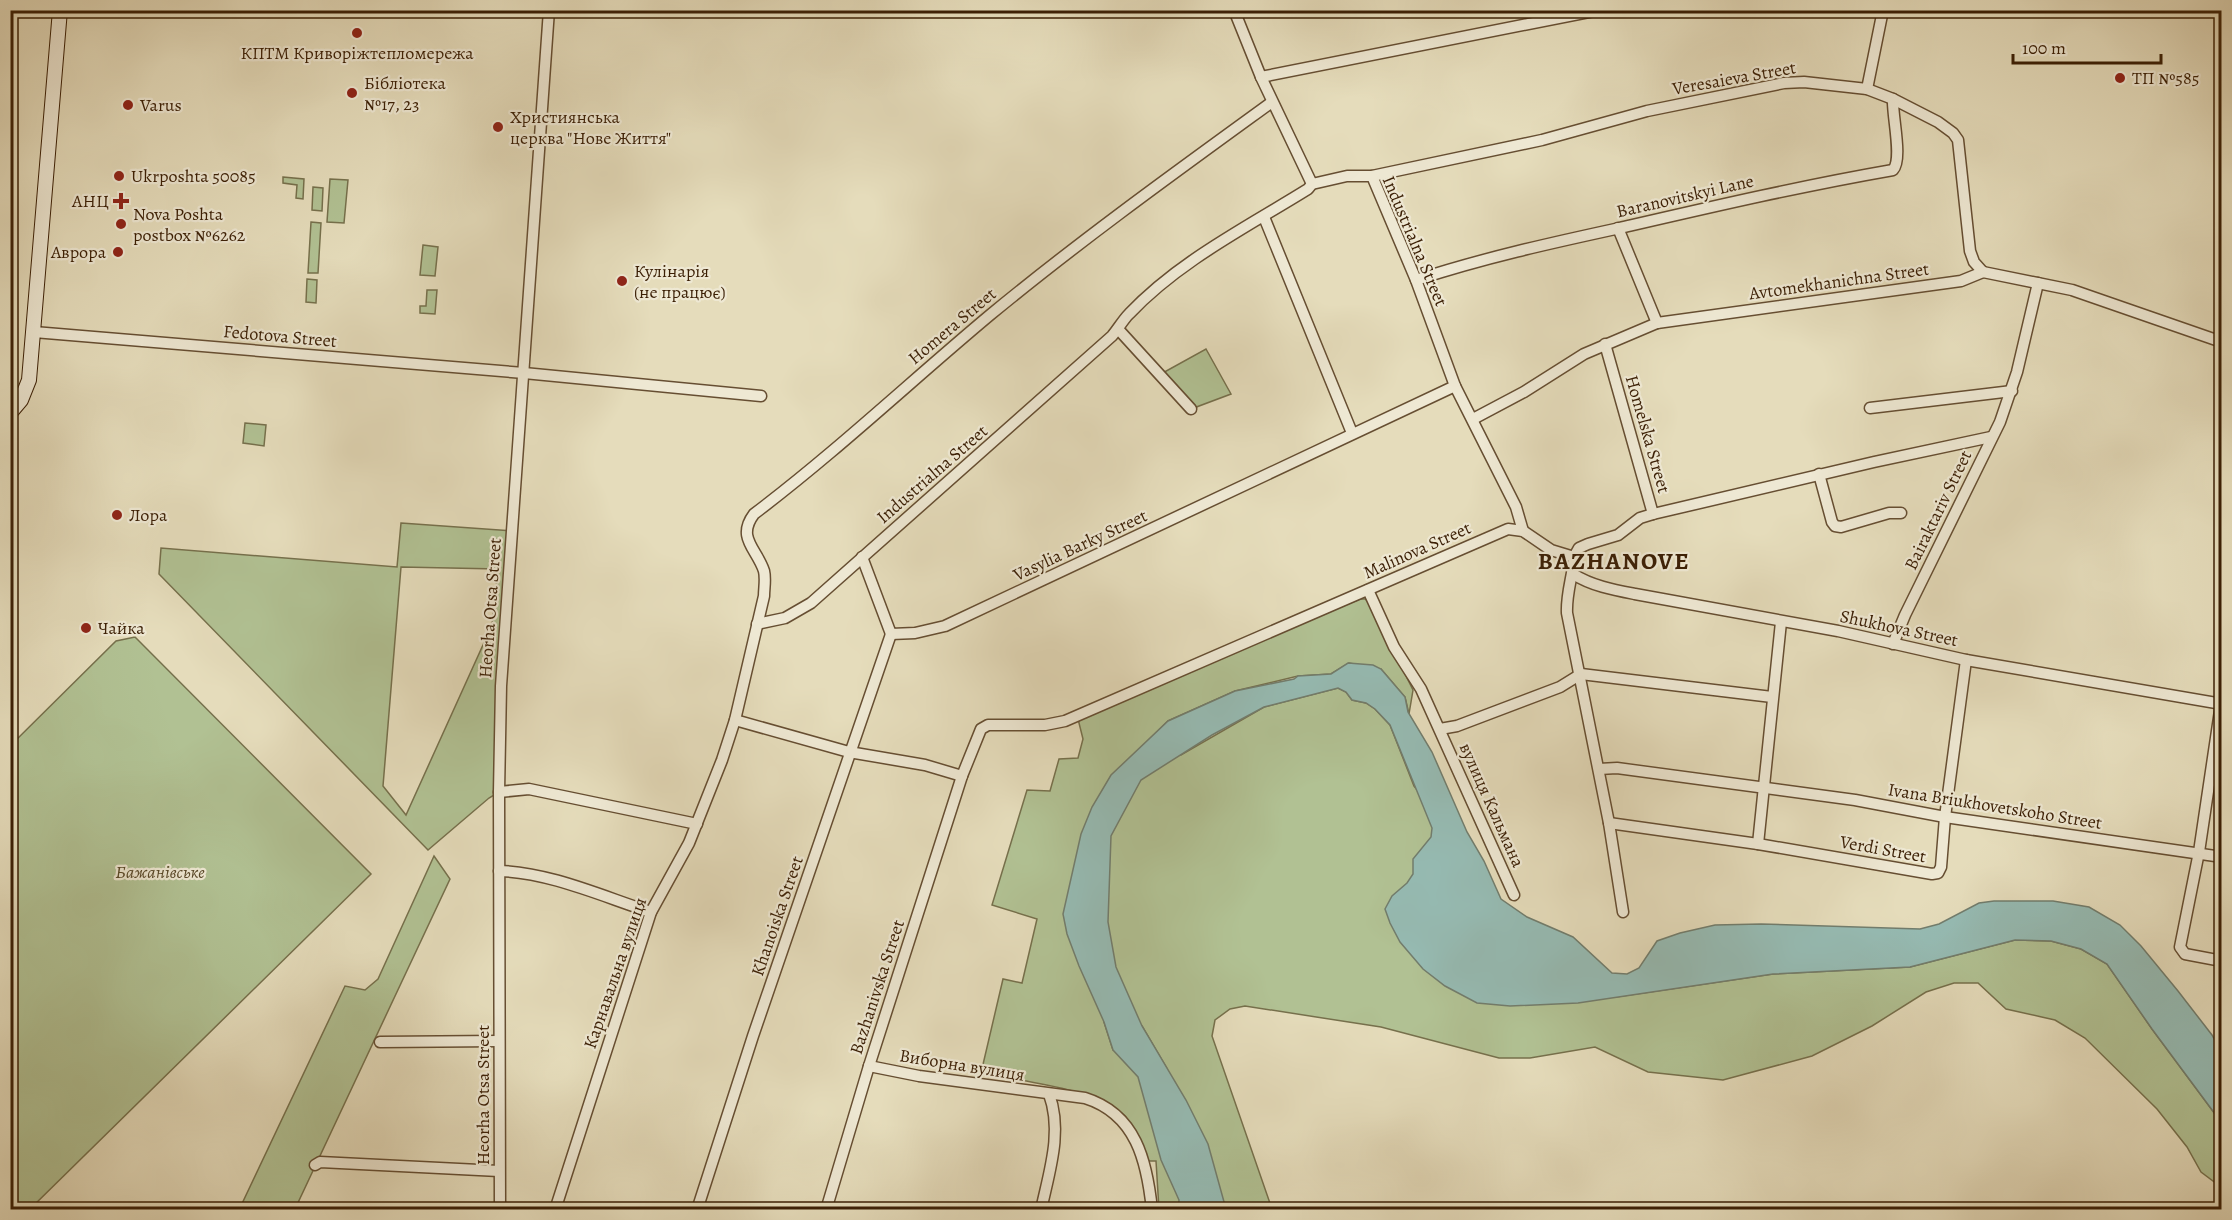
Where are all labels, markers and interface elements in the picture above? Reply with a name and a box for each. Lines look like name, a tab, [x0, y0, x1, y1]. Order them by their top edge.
marker: КПТМ Криворіжтепломережа	[350, 26, 364, 40]
scale bar	[2013, 27, 2162, 65]
text: 100 m	[2022, 36, 2066, 60]
place label: КПТМ Криворіжтепломережа	[241, 41, 474, 65]
street label: Veresaieva Street	[1669, 55, 1798, 101]
place label: ТП №585	[2132, 66, 2200, 90]
place label: Бібліотека №17, 23	[364, 71, 447, 116]
marker: ТП №585	[2113, 71, 2127, 85]
marker: Бібліотека №17, 23	[345, 86, 359, 100]
place label: Varus	[139, 93, 182, 117]
marker: Varus	[121, 98, 135, 112]
place label: Християнська церква "Нове Життя"	[510, 105, 671, 150]
marker: Християнська церква "Нове Життя"	[491, 120, 505, 134]
place label: Ukrposhta 50085	[131, 164, 256, 188]
marker: Ukrposhta 50085	[112, 169, 126, 183]
street label: Baranovitskyi Lane	[1614, 169, 1756, 223]
street label: Industrialna Street	[1377, 172, 1453, 310]
place label: АНЦ	[71, 189, 109, 213]
marker: АНЦ	[114, 194, 128, 208]
place label: Nova Poshta postbox №6262	[133, 202, 246, 247]
marker: Nova Poshta postbox №6262	[114, 217, 128, 231]
place label: Аврора	[50, 240, 107, 264]
marker: Аврора	[111, 245, 125, 259]
street label: Avtomekhanichna Street	[1747, 256, 1930, 306]
place label: Кулінарія (не працює)	[634, 259, 726, 304]
marker: Кулінарія (не працює)	[615, 274, 629, 288]
street label: Homera Street	[903, 282, 1001, 370]
street label: Fedotova Street	[222, 319, 338, 353]
street label: Homelska Street	[1620, 372, 1676, 496]
street label: Industrialna Street	[871, 419, 993, 529]
street label: Bairaktariv Street	[1899, 446, 1977, 574]
place label: Лора	[129, 503, 168, 527]
street label: Vasylia Barky Street	[1008, 503, 1151, 587]
marker: Лора	[110, 508, 124, 522]
street label: Malinova Street	[1359, 516, 1475, 584]
street label: Heorha Otsa Street	[473, 537, 507, 679]
district label: BAZHANOVE	[1538, 545, 1690, 577]
street label: Shukhova Street	[1838, 604, 1960, 652]
place label: Чайка	[98, 616, 145, 640]
marker: Чайка	[79, 621, 93, 635]
street label: вулиця Кальмана	[1454, 739, 1530, 872]
street label: Ivana Briukhovetskoho Street	[1886, 777, 2104, 835]
street label: Verdi Street	[1837, 829, 1928, 868]
street label: Khanoiska Street	[745, 853, 809, 979]
park label: Бажанівське	[115, 860, 205, 884]
street label: Карнавальна вулиця	[578, 894, 652, 1052]
street label: Bazhanivska Street	[844, 916, 910, 1057]
street label: Heorha Otsa Street	[471, 1025, 495, 1165]
street label: Виборна вулиця	[898, 1043, 1026, 1087]

